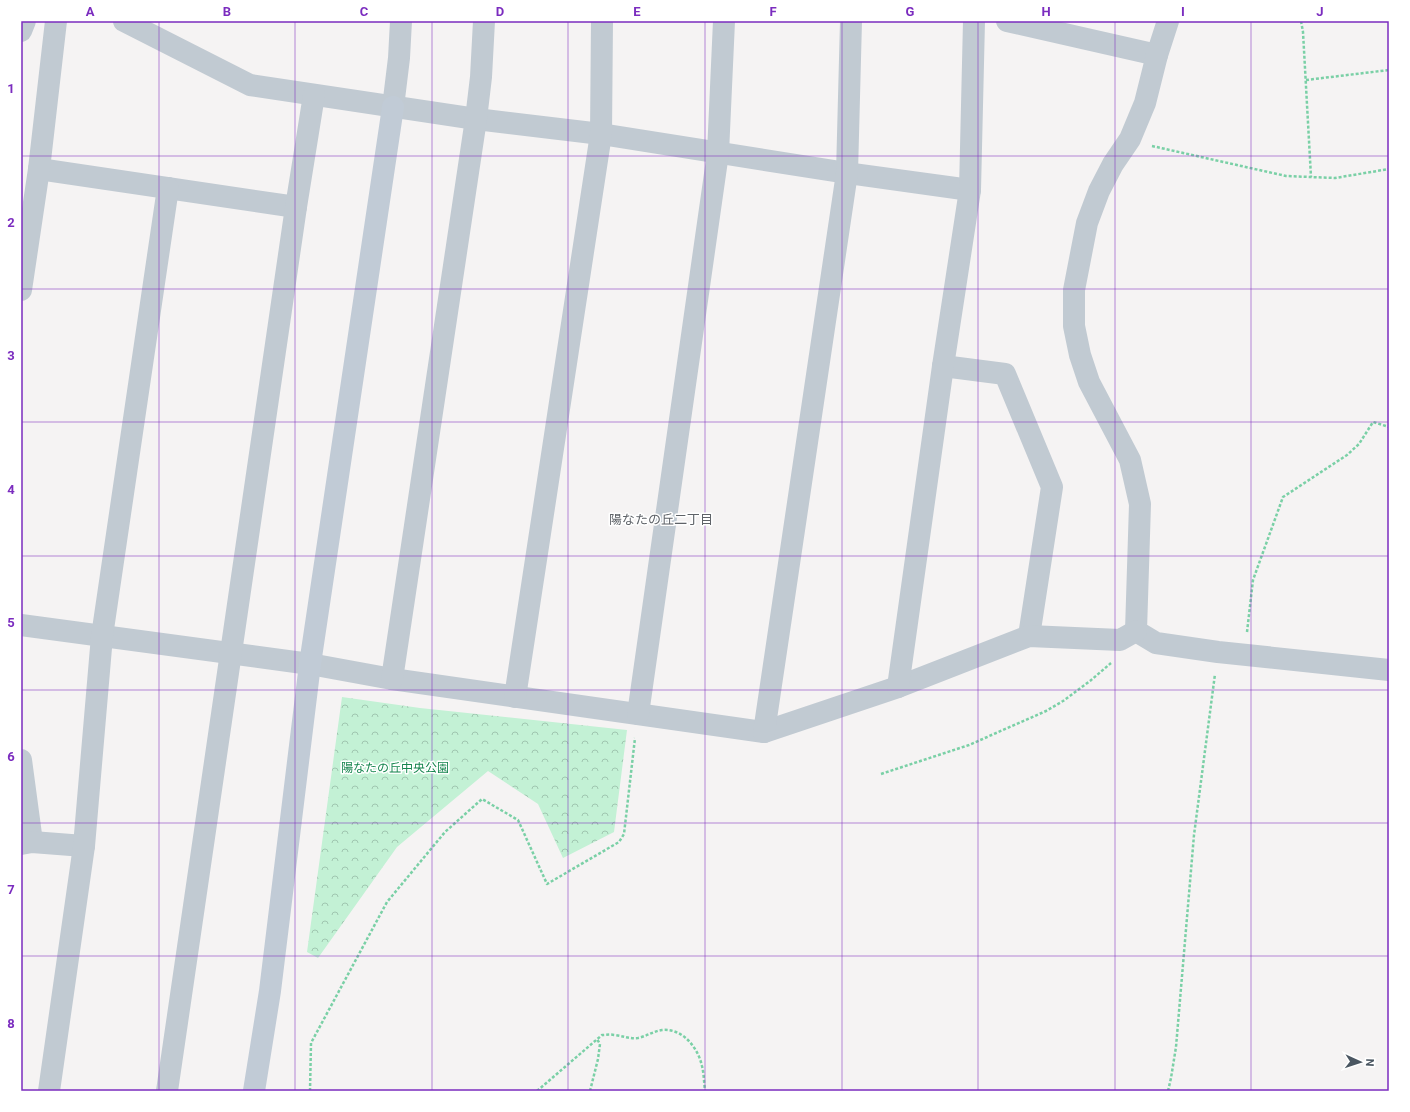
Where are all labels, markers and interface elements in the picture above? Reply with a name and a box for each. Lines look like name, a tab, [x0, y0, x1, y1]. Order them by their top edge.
text: A	[86, 4, 95, 19]
text: B	[223, 4, 231, 19]
text: C	[360, 4, 369, 19]
text: D	[496, 4, 504, 19]
text: E	[633, 4, 641, 19]
text: F	[769, 4, 777, 19]
text: G	[906, 4, 915, 19]
text: H	[1041, 4, 1051, 19]
text: I	[1181, 4, 1185, 19]
text: J	[1316, 4, 1324, 19]
text: 1	[7, 81, 15, 96]
text: 2	[7, 215, 15, 230]
text: 3	[7, 348, 15, 363]
text: 4	[7, 482, 15, 497]
district label: 陽なたの丘二丁目	[609, 512, 713, 527]
text: 5	[7, 615, 15, 630]
text: 6	[7, 749, 15, 764]
park label: 陽なたの丘中央公園	[341, 761, 449, 775]
text: 7	[7, 882, 15, 897]
text: 8	[7, 1016, 15, 1031]
north arrow	[1340, 1042, 1380, 1082]
text: N	[1363, 1058, 1376, 1067]

